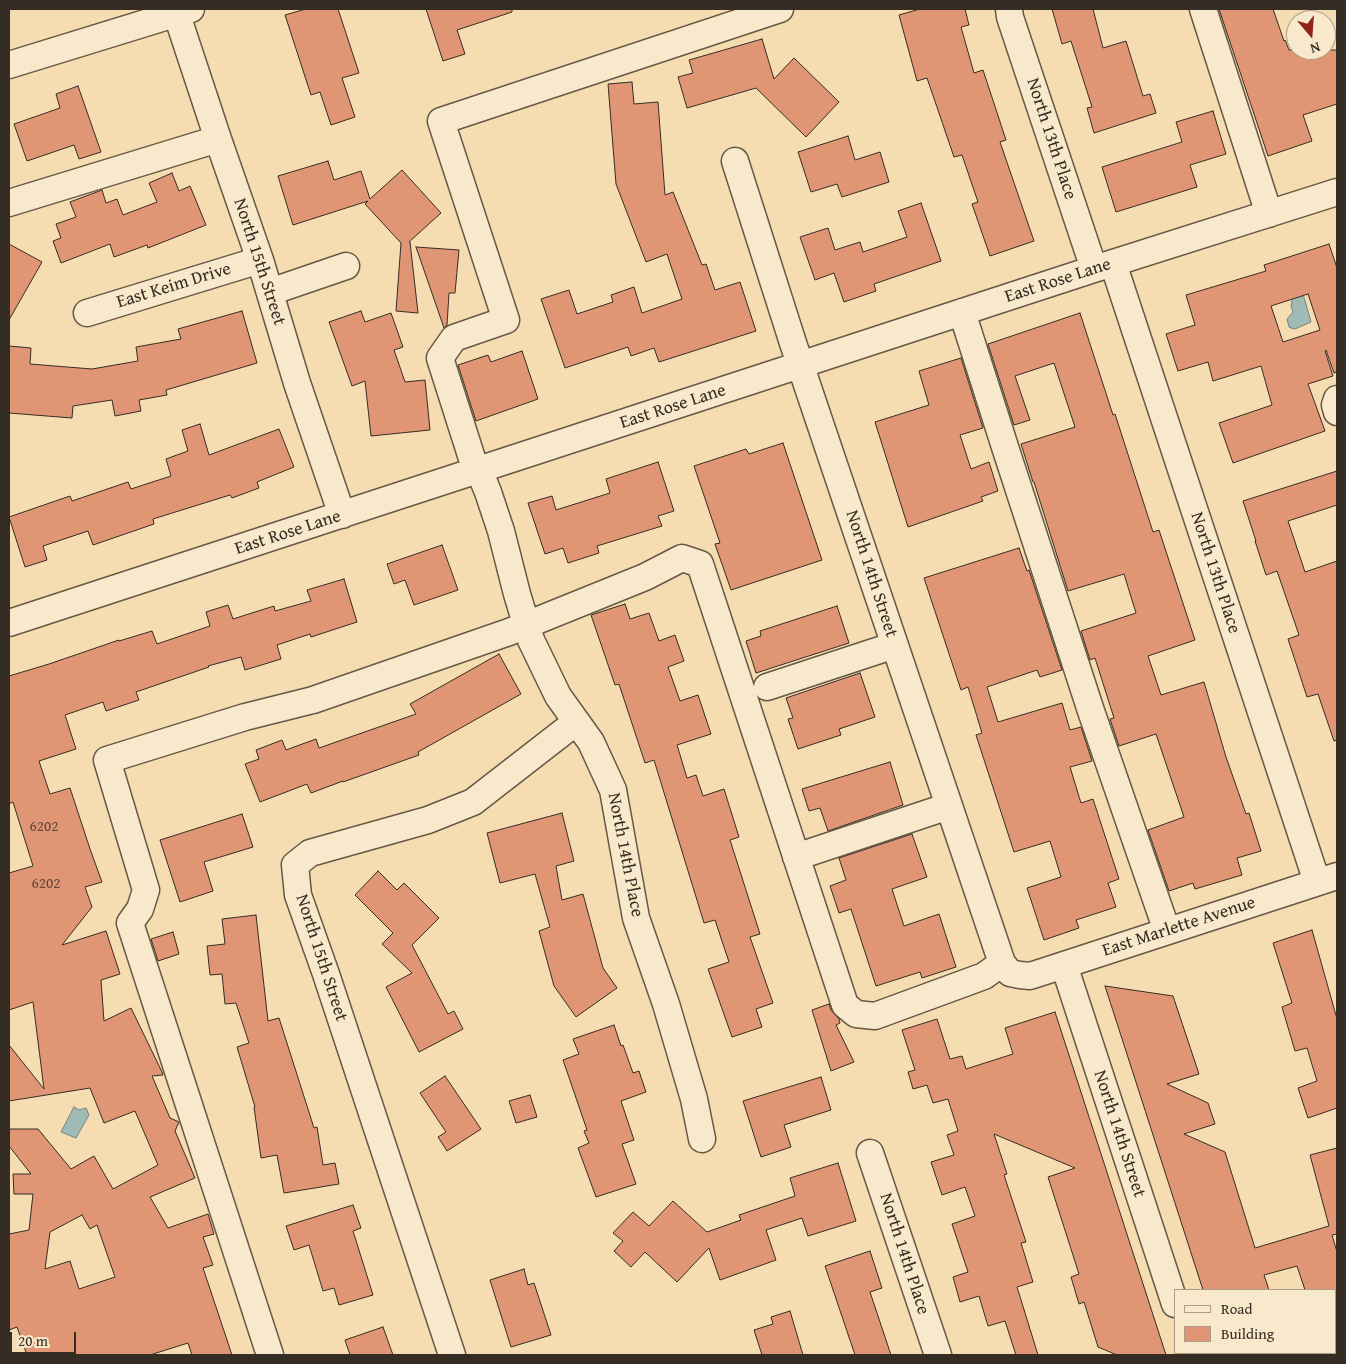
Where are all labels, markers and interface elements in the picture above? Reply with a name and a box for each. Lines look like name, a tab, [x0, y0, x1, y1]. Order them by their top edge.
north arrow	[1286, 10, 1336, 60]
text: N	[1308, 37, 1323, 59]
street label: North 13th Place	[1021, 76, 1081, 202]
street label: North 15th Street	[228, 196, 290, 328]
street label: East Rose Lane	[1002, 254, 1114, 308]
street label: East Keim Drive	[114, 258, 234, 314]
street label: East Rose Lane	[617, 380, 729, 434]
street label: East Rose Lane	[232, 506, 344, 560]
street label: North 14th Street	[840, 508, 902, 640]
street label: North 13th Place	[1185, 510, 1245, 636]
street label: North 14th Place	[602, 791, 648, 919]
house number: 6202	[30, 818, 58, 836]
house number: 6202	[32, 875, 60, 893]
street label: North 15th Street	[290, 892, 352, 1024]
street label: East Marlette Avenue	[1100, 892, 1258, 962]
street label: North 14th Street	[1088, 1068, 1150, 1200]
street label: North 14th Place	[874, 1191, 934, 1317]
legend	[1174, 1289, 1336, 1354]
text: Road	[1221, 1298, 1252, 1319]
scale bar	[12, 1322, 79, 1354]
text: Building	[1221, 1323, 1274, 1344]
text: 20 m	[18, 1330, 48, 1351]

